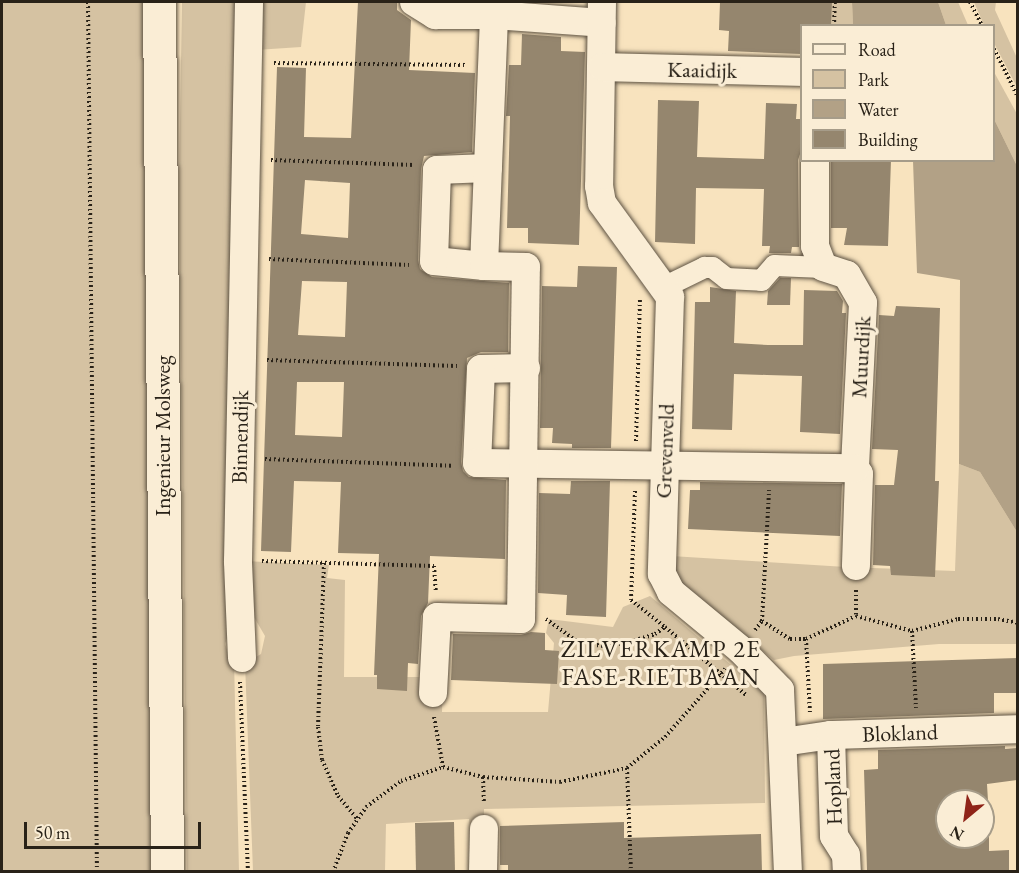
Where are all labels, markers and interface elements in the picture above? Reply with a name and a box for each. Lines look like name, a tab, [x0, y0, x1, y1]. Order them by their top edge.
legend	[800, 24, 995, 162]
text: Road	[858, 38, 896, 61]
street label: Kaaidijk	[667, 56, 737, 84]
text: Park	[858, 68, 889, 91]
text: Water	[858, 98, 899, 121]
text: Building	[858, 128, 918, 151]
street label: Muurdijk	[846, 315, 876, 399]
street label: Ingenieur Molsweg	[150, 355, 176, 517]
street label: Binnendijk	[226, 390, 254, 484]
street label: Grevenveld	[650, 403, 680, 499]
district label: ZILVERKAMP 2E FASE-RIETBAAN	[561, 635, 761, 691]
street label: Blokland	[862, 718, 938, 748]
street label: Hopland	[818, 748, 848, 826]
north arrow	[935, 789, 995, 849]
scale bar	[27, 810, 204, 848]
text: 50 m	[35, 821, 70, 844]
text: N	[946, 821, 968, 846]

